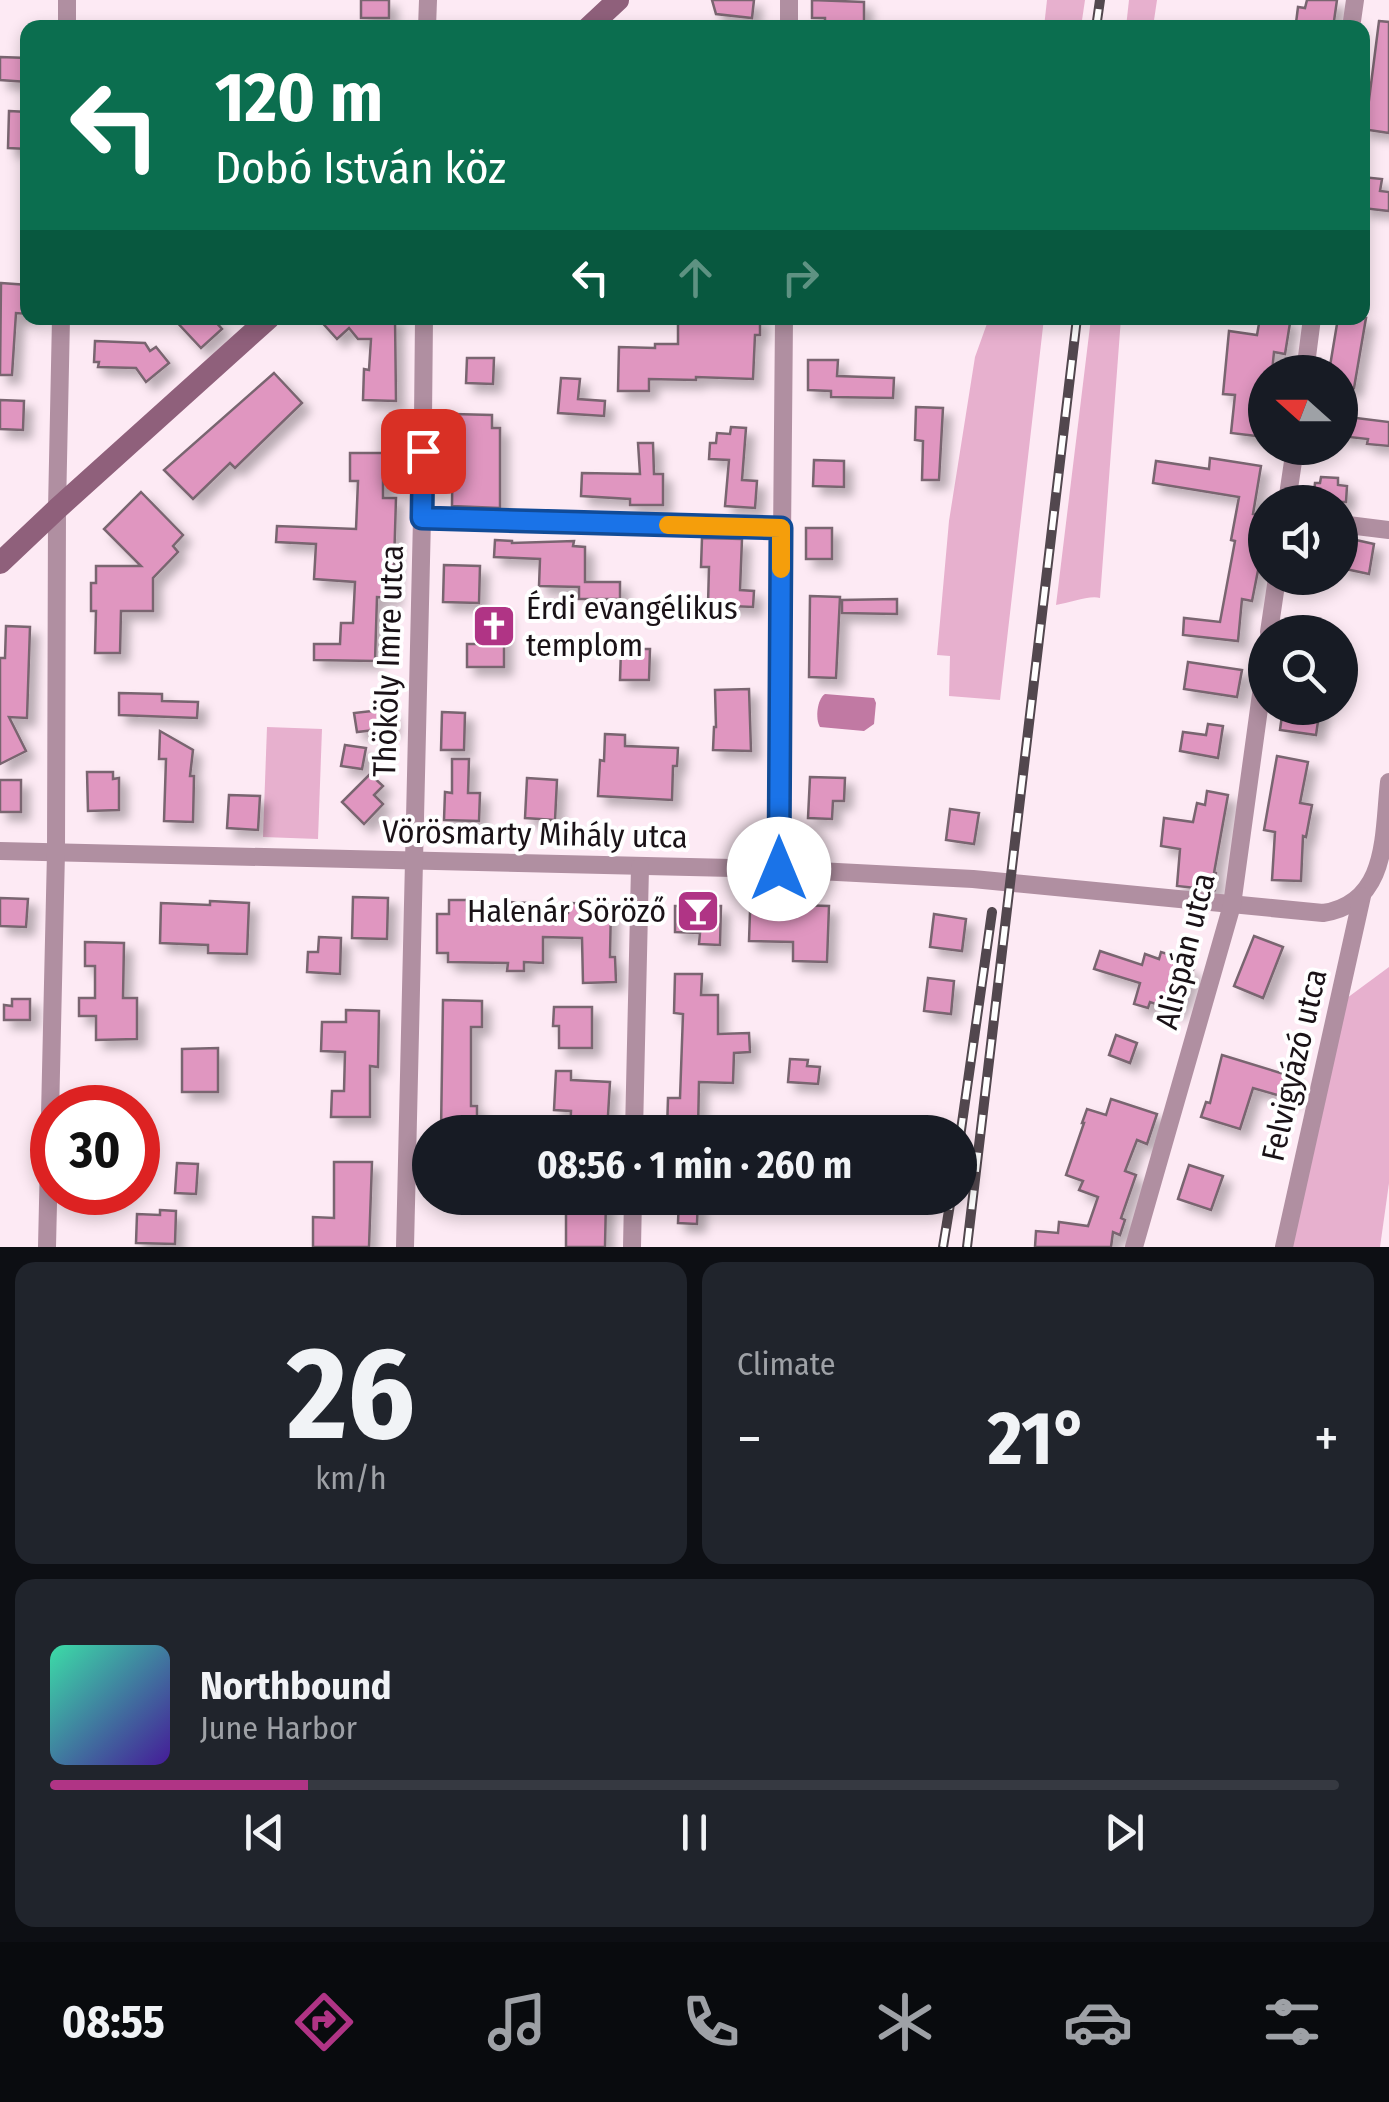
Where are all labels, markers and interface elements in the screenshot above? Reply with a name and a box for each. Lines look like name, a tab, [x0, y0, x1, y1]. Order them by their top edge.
text: 120 m	[215, 56, 383, 140]
icon: left	[50, 60, 180, 190]
text: Dobó István köz	[215, 141, 506, 195]
icon: left	[563, 250, 618, 305]
icon: ahead	[668, 250, 723, 305]
icon: right	[773, 250, 828, 305]
north arrow	[1248, 355, 1358, 465]
map controls	[1248, 355, 1358, 725]
pin	[381, 409, 466, 494]
icon: arrive	[396, 424, 451, 479]
button: sound	[1248, 485, 1358, 595]
street label: Thököly Imre utca	[365, 544, 411, 778]
place label: Érdi evangélikus templom	[526, 589, 738, 664]
church icon: Érdi evangélikus templom	[471, 603, 517, 649]
button: search	[1248, 615, 1358, 725]
street label: Vörösmarty Mihály utca	[382, 812, 688, 856]
position arrow	[727, 817, 831, 921]
street label: Alispán utca	[1147, 869, 1223, 1033]
bar icon: Halenár Söröző	[675, 888, 721, 934]
place label: Halenár Söröző	[467, 892, 666, 930]
street label: Felvigyázó utca	[1253, 965, 1335, 1165]
speed limit sign: 30	[30, 1085, 160, 1215]
text: 08:56 · 1 min · 260 m	[537, 1142, 852, 1188]
text: 26	[287, 1316, 415, 1472]
text: Climate	[737, 1345, 836, 1383]
text: 21°	[988, 1394, 1088, 1484]
text: −	[737, 1406, 762, 1472]
text: +	[1314, 1406, 1339, 1472]
text: km/h	[315, 1459, 387, 1497]
text: Northbound	[200, 1663, 392, 1709]
text: June Harbor	[200, 1709, 357, 1747]
icon: previous	[237, 1805, 292, 1860]
icon: pause	[667, 1805, 722, 1860]
icon: next	[1097, 1805, 1152, 1860]
icon: directions	[289, 1987, 359, 2057]
icon: music	[482, 1987, 552, 2057]
icon: phone	[676, 1987, 746, 2057]
icon: climate	[870, 1987, 940, 2057]
icon: car	[1063, 1987, 1133, 2057]
icon: filters	[1257, 1987, 1327, 2057]
text: 08:55	[62, 1995, 165, 2049]

